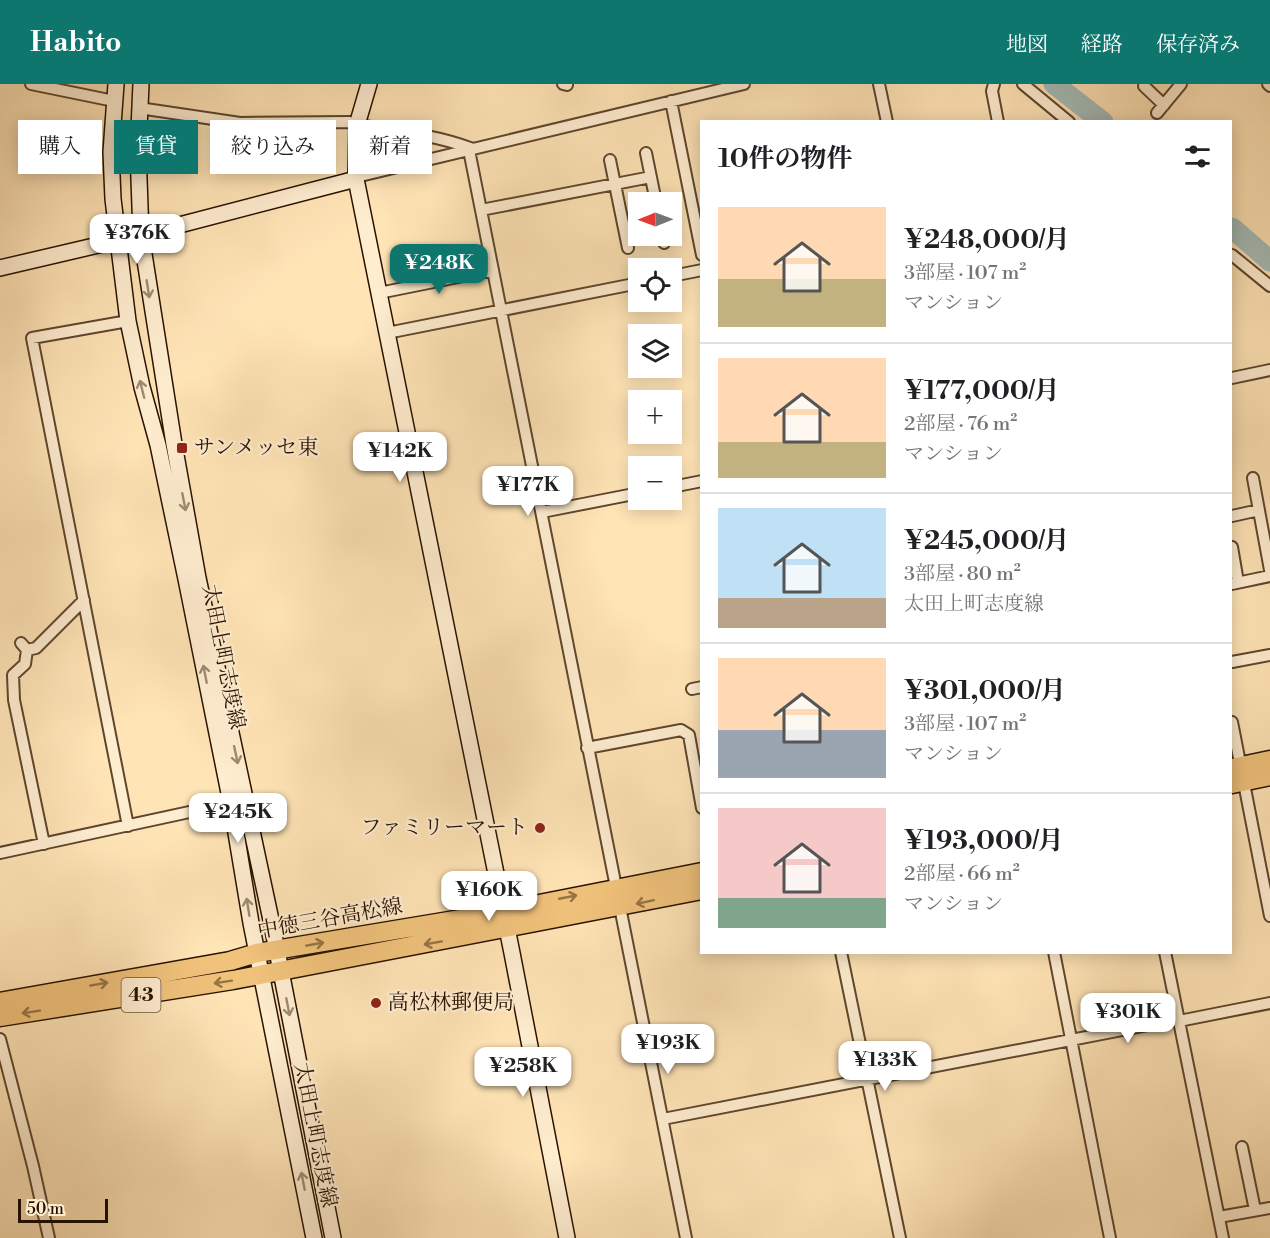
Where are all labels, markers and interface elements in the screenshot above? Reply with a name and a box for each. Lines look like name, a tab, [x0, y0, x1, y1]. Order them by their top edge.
text: Habito	[30, 25, 121, 60]
text: 地図	[1006, 32, 1048, 58]
text: 経路	[1081, 32, 1123, 58]
text: 保存済み	[1156, 32, 1240, 58]
chip: 購入	[18, 120, 102, 174]
chip: 賃貸	[114, 120, 198, 174]
chip: 絞り込み	[210, 120, 336, 174]
chip: 新着	[348, 120, 432, 174]
icon: filters	[1181, 140, 1214, 173]
text: 10件の物件	[718, 143, 853, 175]
north arrow	[628, 192, 682, 246]
map controls	[628, 192, 682, 510]
pin: ¥376K	[95, 214, 179, 265]
text: ¥376K	[104, 221, 170, 246]
text: ¥248,000/月	[904, 224, 1070, 256]
icon: home	[766, 231, 838, 303]
pin: ¥248K	[397, 244, 481, 295]
text: ¥248K	[404, 251, 474, 276]
button: locate	[628, 258, 682, 312]
text: 3部屋 · 107 m²	[904, 261, 1026, 286]
one-way arrow	[142, 278, 153, 298]
text: マンション	[904, 291, 1003, 316]
button: layers	[628, 324, 682, 378]
text: ¥177,000/月	[904, 375, 1060, 407]
one-way arrow	[136, 380, 148, 399]
icon: home	[766, 382, 838, 454]
button: +	[628, 390, 682, 444]
text: 2部屋 · 76 m²	[904, 412, 1017, 437]
pin: ¥142K	[358, 432, 442, 483]
place label: サンメッセ東	[194, 435, 318, 461]
text: ¥142K	[367, 439, 433, 464]
marker: サンメッセ東	[175, 441, 189, 455]
text: マンション	[904, 442, 1003, 467]
button: −	[628, 456, 682, 510]
pin: ¥177K	[486, 466, 570, 517]
text: ¥177K	[496, 473, 560, 498]
one-way arrow	[179, 492, 190, 511]
text: ¥245,000/月	[904, 525, 1070, 557]
icon: home	[766, 532, 838, 604]
text: 3部屋 · 80 m²	[904, 562, 1021, 587]
street label: 太田上町志度線	[196, 582, 250, 732]
text: 太田上町志度線	[904, 592, 1044, 617]
one-way arrow	[199, 665, 210, 684]
text: ¥301,000/月	[904, 675, 1066, 707]
icon: home	[766, 682, 838, 754]
text: 3部屋 · 107 m²	[904, 712, 1026, 737]
text: マンション	[904, 742, 1003, 767]
one-way arrow	[231, 744, 242, 764]
pin: ¥245K	[196, 793, 280, 844]
text: ¥245K	[203, 800, 273, 825]
place label: ファミリーマート	[360, 815, 528, 841]
marker: ファミリーマート	[533, 821, 547, 835]
text: ¥193,000/月	[904, 825, 1064, 857]
icon: home	[766, 832, 838, 904]
text: 2部屋 · 66 m²	[904, 862, 1020, 887]
pin: ¥160K	[447, 871, 531, 922]
text: ¥160K	[455, 878, 523, 903]
one-way arrow	[558, 891, 578, 902]
text: マンション	[904, 892, 1003, 917]
street label: 中徳三谷高松線	[255, 893, 405, 945]
one-way arrow	[635, 897, 655, 908]
one-way arrow	[243, 898, 254, 917]
one-way arrow	[304, 938, 324, 949]
one-way arrow	[423, 938, 443, 949]
one-way arrow	[214, 976, 234, 987]
one-way arrow	[89, 978, 108, 989]
road number: 43	[122, 978, 160, 1012]
place label: 高松林郵便局	[388, 990, 514, 1016]
pin: ¥301K	[1086, 993, 1170, 1044]
marker: 高松林郵便局	[369, 996, 383, 1010]
one-way arrow	[283, 997, 294, 1017]
text: ¥301K	[1094, 1000, 1162, 1025]
one-way arrow	[21, 1007, 41, 1018]
pin: ¥193K	[626, 1024, 710, 1075]
text: ¥193K	[635, 1031, 701, 1056]
pin: ¥133K	[843, 1041, 927, 1092]
pin: ¥258K	[481, 1047, 565, 1098]
text: ¥133K	[852, 1048, 918, 1073]
text: ¥258K	[488, 1054, 558, 1079]
street label: 太田上町志度線	[288, 1060, 342, 1210]
one-way arrow	[297, 1171, 308, 1191]
scale bar	[18, 1196, 108, 1224]
text: 50 m	[27, 1199, 64, 1219]

